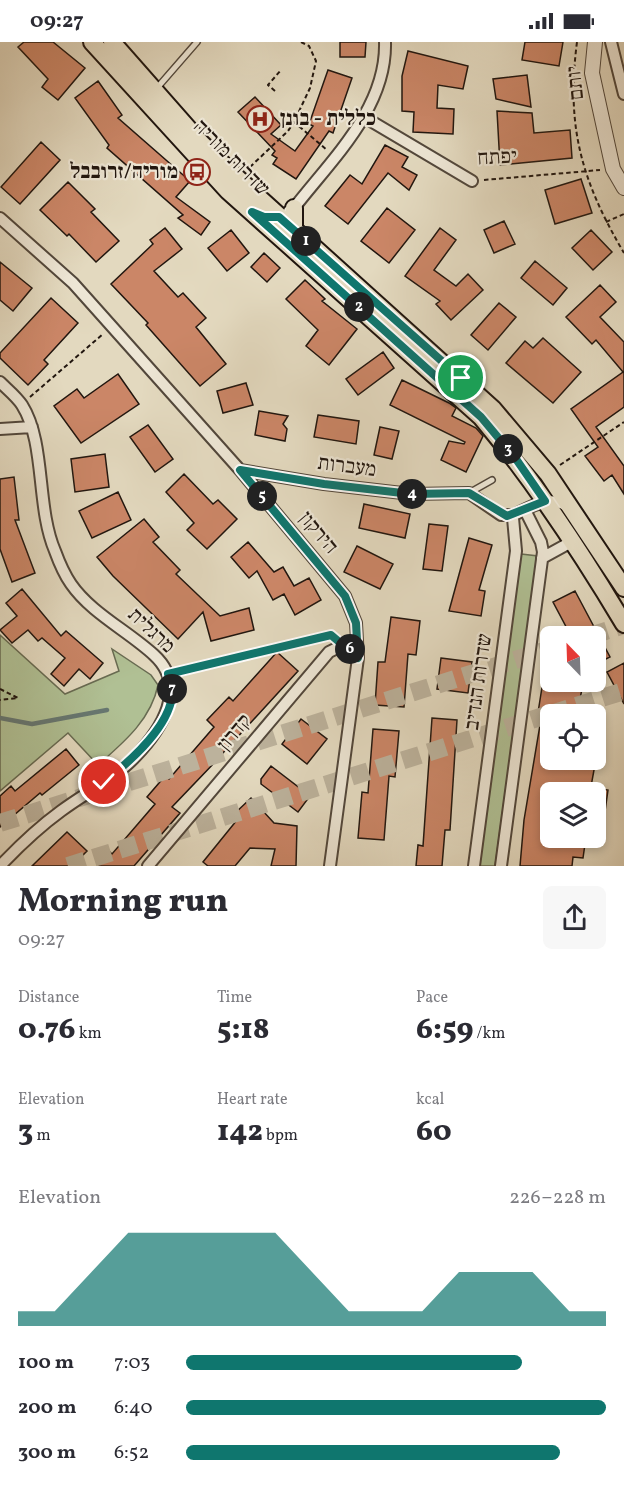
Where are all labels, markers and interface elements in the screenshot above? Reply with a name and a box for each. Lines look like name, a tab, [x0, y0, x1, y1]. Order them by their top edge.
text: 09:27	[30, 6, 84, 37]
street label: יותם	[560, 64, 592, 102]
hospital icon: כללית - בונן	[245, 104, 275, 134]
place label: כללית - בונן	[280, 105, 376, 134]
street label: שדרות מוריה	[186, 113, 276, 203]
street label: יפתח	[476, 142, 518, 174]
bus stop icon: מוריה/זרובבל	[182, 157, 212, 187]
place label: מוריה/זרובבל	[70, 158, 178, 187]
pin: 1	[291, 226, 321, 256]
text: 1	[303, 230, 309, 252]
pin: 2	[344, 292, 374, 322]
text: 2	[355, 296, 363, 318]
pin	[435, 352, 486, 403]
icon: arrive	[444, 361, 477, 394]
pin: 3	[493, 434, 523, 464]
text: 3	[504, 438, 512, 460]
street label: מעברות	[316, 449, 378, 485]
pin: 4	[397, 479, 427, 509]
pin: 5	[247, 481, 277, 511]
text: 4	[407, 483, 417, 505]
text: 5	[258, 485, 266, 507]
street label: הירקון	[292, 505, 344, 561]
street label: מרגלית	[121, 601, 181, 661]
north arrow	[540, 626, 606, 692]
map controls	[540, 626, 606, 848]
street label: שדרות הנדיב	[458, 632, 500, 732]
pin: 6	[335, 634, 365, 664]
text: 6	[346, 638, 354, 660]
pin: 7	[157, 674, 187, 704]
text: 7	[168, 678, 176, 700]
button: locate	[540, 704, 606, 770]
street label: קדרון	[211, 708, 259, 758]
pin	[78, 756, 129, 807]
icon: check	[87, 765, 120, 798]
button: layers	[540, 782, 606, 848]
text: Morning run	[18, 880, 228, 926]
button: share	[543, 886, 606, 949]
text: 09:27	[18, 926, 65, 954]
text: Distance	[18, 987, 79, 1009]
text: Time	[217, 987, 252, 1009]
text: Pace	[416, 987, 448, 1009]
text: 0.76	[18, 1009, 76, 1051]
text: 5:18	[217, 1009, 270, 1051]
text: 6:59	[416, 1009, 473, 1051]
text: km	[76, 1023, 102, 1045]
text: /km	[473, 1023, 505, 1045]
text: Elevation	[18, 1089, 85, 1111]
text: Heart rate	[217, 1089, 288, 1111]
text: kcal	[416, 1089, 444, 1111]
text: 3	[18, 1111, 33, 1153]
text: 142	[217, 1111, 263, 1153]
text: 60	[416, 1111, 452, 1153]
text: m	[33, 1125, 51, 1147]
text: bpm	[263, 1125, 298, 1147]
text: Elevation	[18, 1184, 101, 1212]
text: 226–228 m	[509, 1184, 606, 1212]
text: 100 m	[18, 1349, 74, 1377]
text: 7:03	[114, 1349, 150, 1377]
text: 200 m	[18, 1394, 76, 1422]
text: 6:40	[114, 1394, 152, 1422]
text: 300 m	[18, 1439, 76, 1467]
text: 6:52	[114, 1439, 149, 1467]

